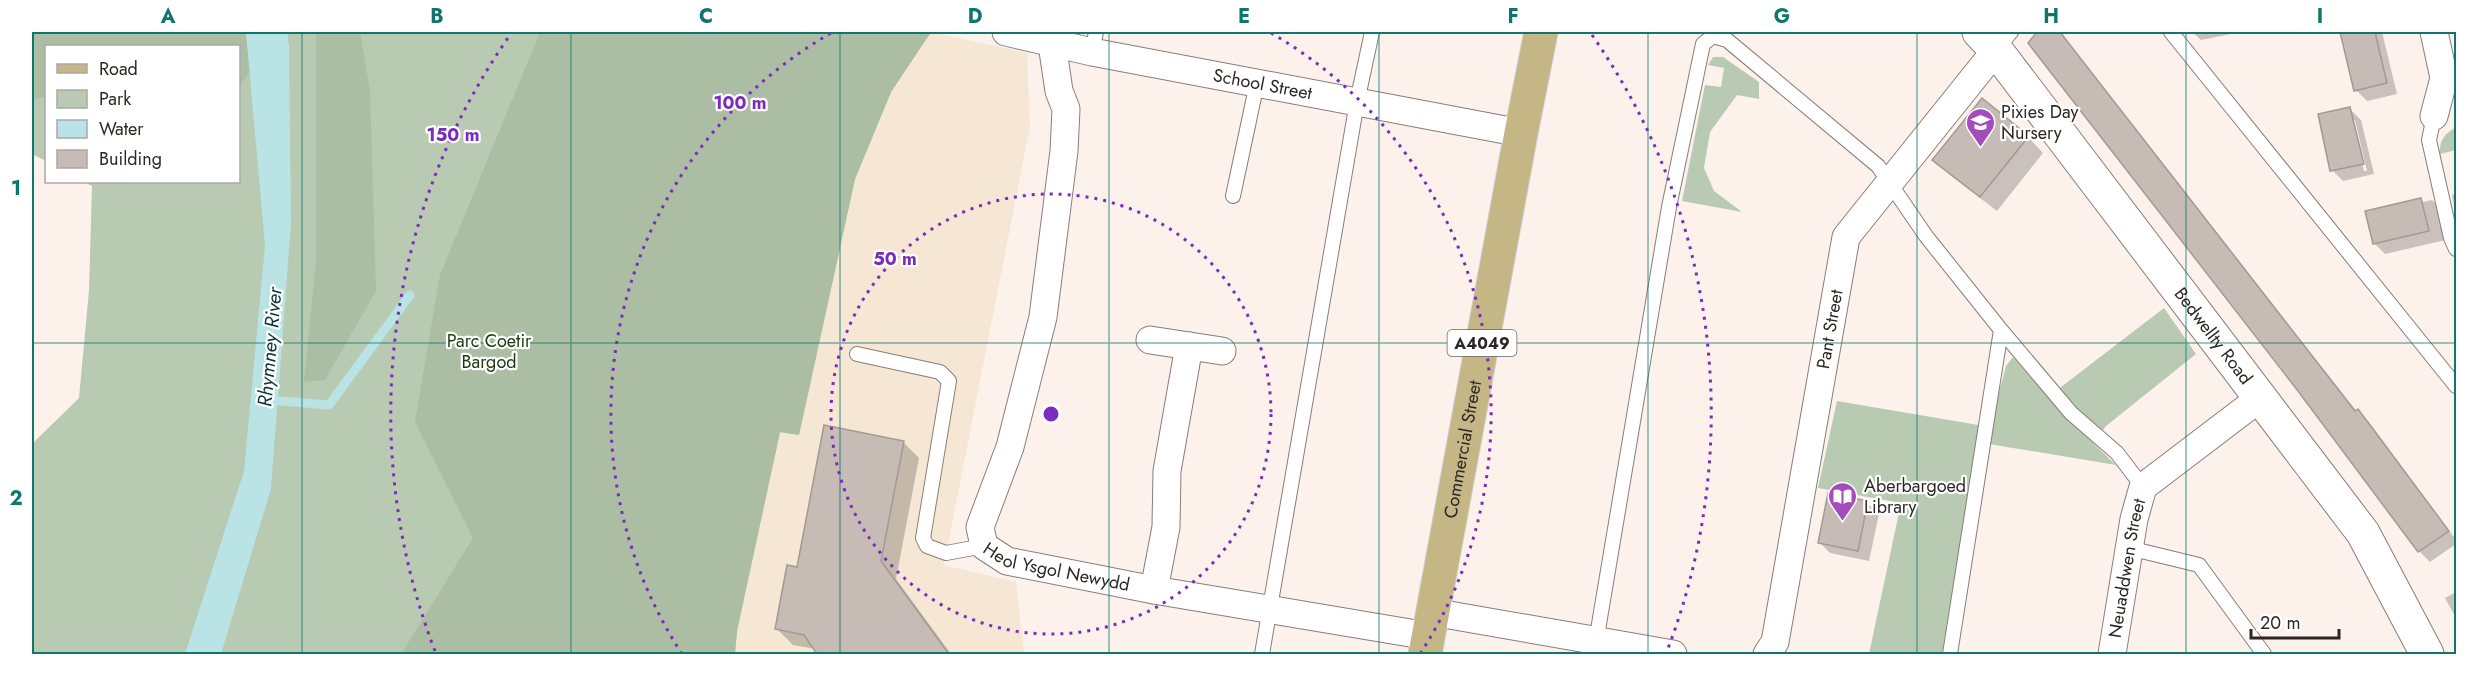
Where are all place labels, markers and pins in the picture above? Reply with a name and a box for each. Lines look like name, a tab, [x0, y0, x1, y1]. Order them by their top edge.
place label: Pixies Day Nursery	[2001, 99, 2079, 146]
school or university icon: Pixies Day Nursery	[1964, 106, 1996, 148]
centre of rings	[1041, 404, 1061, 424]
place label: Aberbargoed Library	[1864, 473, 1966, 520]
library icon: Aberbargoed Library	[1827, 480, 1859, 522]

